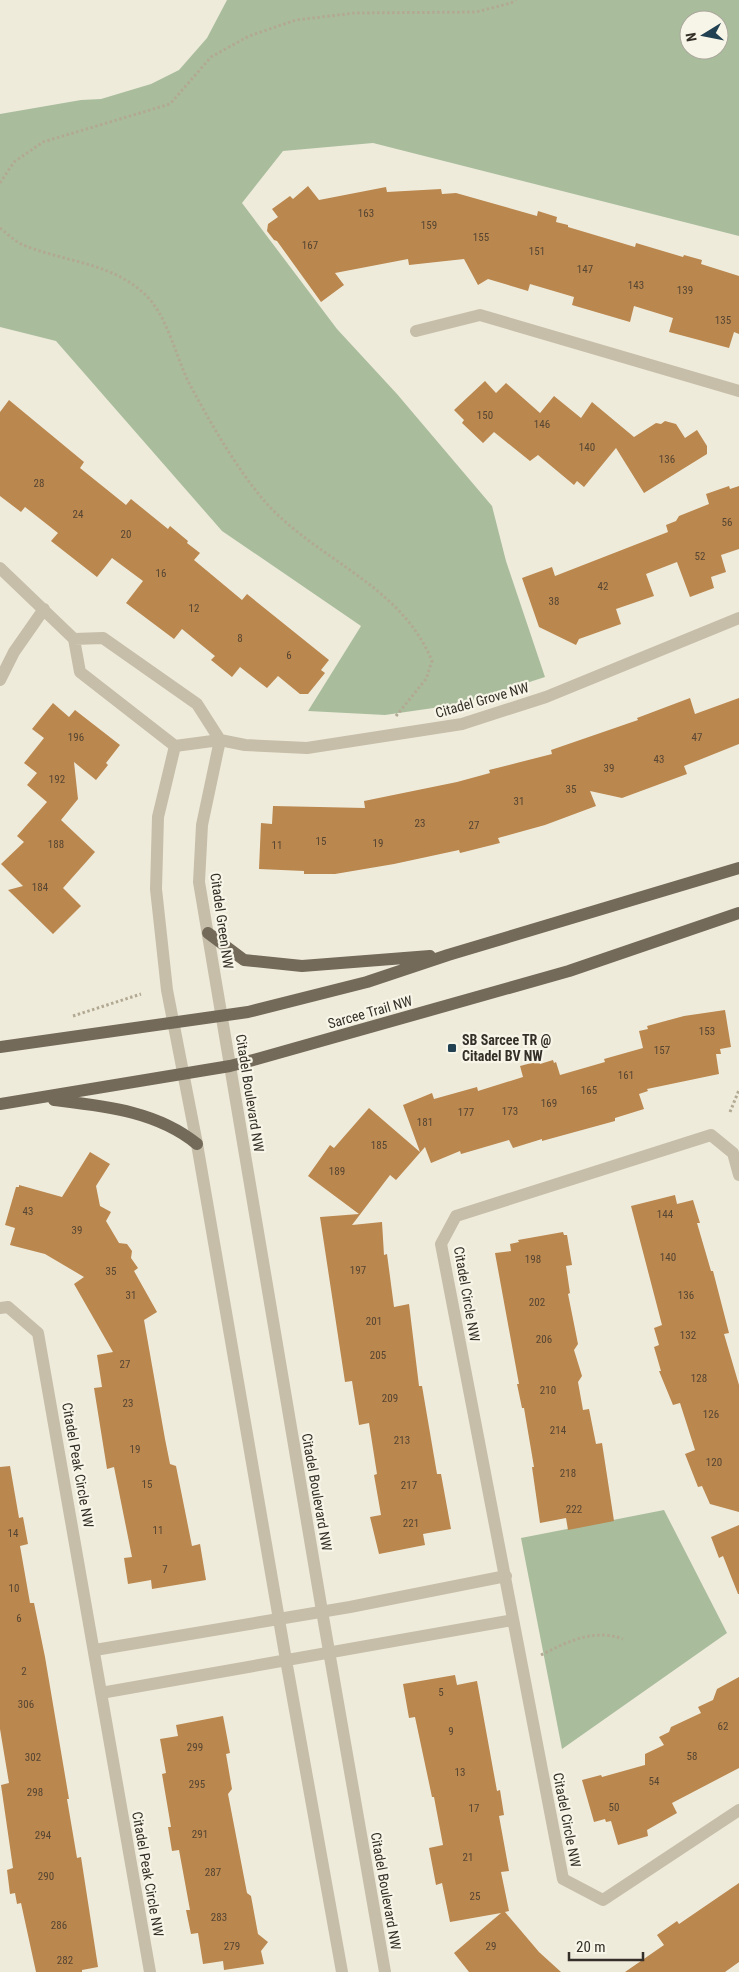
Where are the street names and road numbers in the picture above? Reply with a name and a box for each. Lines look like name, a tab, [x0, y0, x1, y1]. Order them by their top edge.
street label: Citadel Grove NW	[434, 679, 531, 721]
street label: Citadel Green NW	[207, 872, 237, 970]
street label: Sarcee Trail NW	[326, 992, 414, 1032]
street label: Citadel Boulevard NW	[233, 1033, 267, 1153]
street label: Citadel Circle NW	[451, 1245, 483, 1343]
street label: Citadel Peak Circle NW	[59, 1401, 97, 1529]
street label: Citadel Boulevard NW	[299, 1432, 335, 1552]
street label: Citadel Circle NW	[550, 1771, 584, 1869]
street label: Citadel Peak Circle NW	[129, 1810, 167, 1938]
street label: Citadel Boulevard NW	[368, 1831, 404, 1951]

